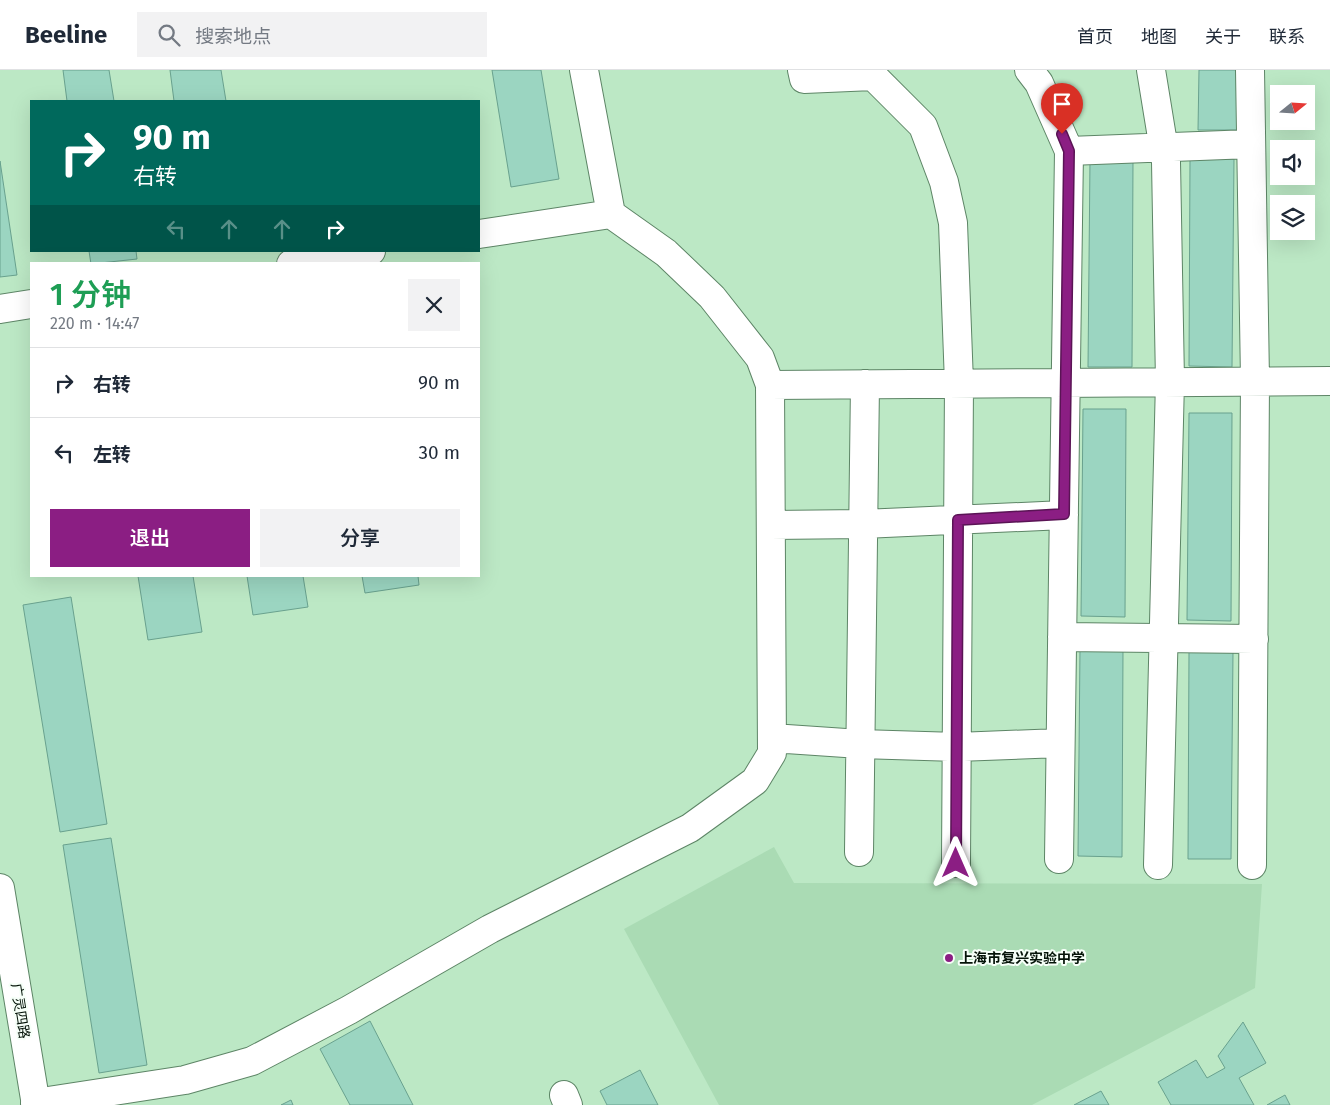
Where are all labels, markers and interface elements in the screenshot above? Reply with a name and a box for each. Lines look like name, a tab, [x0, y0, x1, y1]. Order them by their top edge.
search box	[137, 12, 487, 57]
text: Beeline	[25, 21, 107, 49]
icon: search	[155, 21, 183, 49]
text: 搜索地点	[195, 25, 271, 48]
text: 首页	[1077, 26, 1113, 48]
text: 地图	[1141, 26, 1177, 48]
text: 关于	[1205, 26, 1241, 48]
text: 联系	[1269, 26, 1305, 48]
pin	[1041, 83, 1083, 134]
north arrow	[1270, 85, 1315, 130]
map controls	[1270, 85, 1315, 240]
icon: arrive	[1048, 90, 1076, 118]
text: 90 m	[133, 116, 211, 158]
icon: right	[50, 120, 115, 185]
button: sound	[1270, 140, 1315, 185]
text: 右转	[133, 163, 177, 190]
button: layers	[1270, 195, 1315, 240]
icon: left	[162, 215, 190, 243]
icon: ahead	[215, 215, 243, 243]
icon: ahead	[268, 215, 296, 243]
icon: right	[321, 215, 349, 243]
text: 1 分钟	[50, 277, 131, 313]
button: close	[408, 279, 460, 331]
text: 220 m · 14:47	[50, 314, 139, 333]
icon: right	[50, 369, 78, 397]
text: 90 m	[418, 371, 460, 394]
text: 右转	[93, 373, 131, 396]
icon: left	[50, 439, 78, 467]
text: 30 m	[419, 441, 460, 464]
text: 左转	[93, 443, 131, 466]
button: 退出	[50, 509, 250, 567]
button: 分享	[260, 509, 460, 567]
position arrow	[929, 836, 981, 888]
place label: 上海市复兴实验中学	[959, 950, 1085, 967]
marker: 上海市复兴实验中学	[943, 952, 955, 964]
street label: 广灵四路	[7, 982, 33, 1040]

